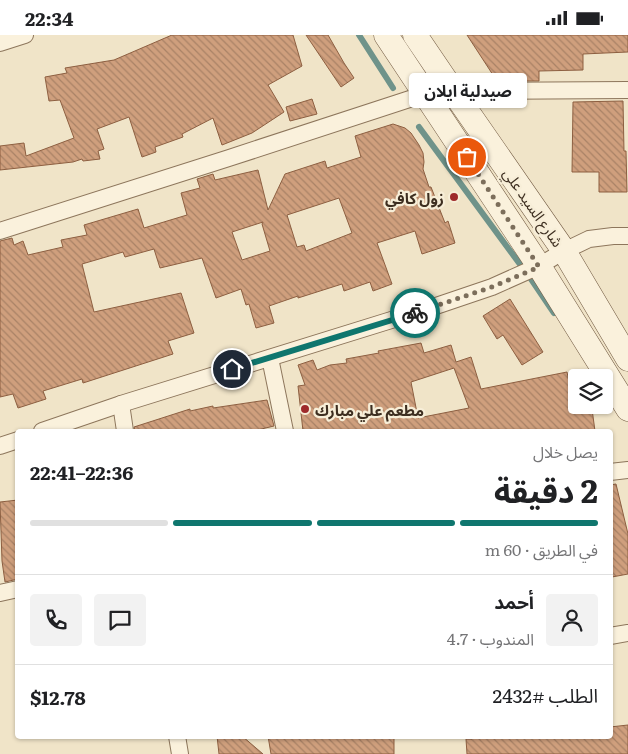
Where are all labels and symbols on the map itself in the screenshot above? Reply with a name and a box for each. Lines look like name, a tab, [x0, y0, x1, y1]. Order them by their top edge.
callout: صيدلية ايلان	[408, 72, 526, 107]
pin	[446, 136, 488, 178]
street label: شارع السيد علي	[497, 163, 570, 253]
place label: زول كافي	[385, 186, 444, 210]
marker: زول كافي	[448, 191, 460, 203]
courier	[390, 288, 440, 338]
pin	[211, 348, 253, 390]
place label: مطعم علي مبارك	[315, 398, 424, 422]
marker: مطعم علي مبارك	[299, 403, 311, 415]

